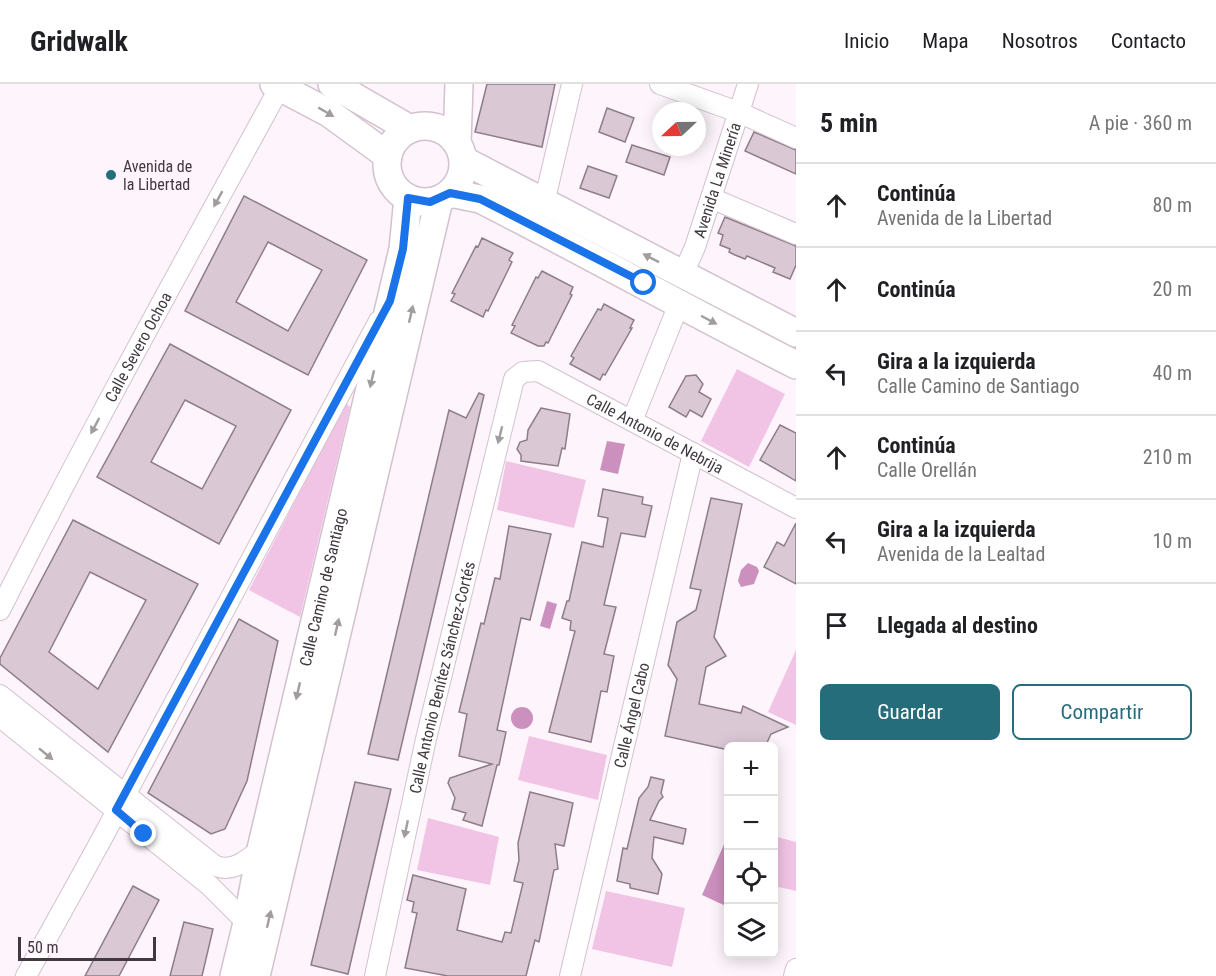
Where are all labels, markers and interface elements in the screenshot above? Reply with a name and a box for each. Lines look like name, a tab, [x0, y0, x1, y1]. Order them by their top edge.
text: Gridwalk	[30, 25, 128, 58]
text: Inicio	[844, 29, 889, 53]
text: Mapa	[922, 29, 969, 53]
text: Nosotros	[1002, 29, 1078, 53]
text: Contacto	[1111, 29, 1186, 53]
north arrow	[652, 102, 706, 156]
one-way arrow	[318, 107, 335, 117]
text: 5 min	[820, 108, 878, 138]
text: A pie · 360 m	[1089, 111, 1192, 135]
street label: Avenida La Minería	[690, 120, 745, 240]
place label: Avenida de la Libertad	[123, 157, 192, 194]
marker: Avenida de la Libertad	[104, 168, 118, 182]
text: Continúa	[877, 181, 956, 206]
icon: ahead	[820, 189, 853, 222]
one-way arrow	[213, 191, 223, 208]
text: 80 m	[1153, 193, 1192, 217]
text: Avenida de la Libertad	[877, 206, 1052, 230]
one-way arrow	[642, 253, 659, 263]
route start	[630, 269, 656, 295]
icon: ahead	[820, 273, 853, 306]
text: Continúa	[877, 277, 956, 302]
text: 20 m	[1153, 277, 1192, 301]
street label: Calle Severo Ochoa	[101, 289, 176, 405]
one-way arrow	[406, 305, 416, 324]
one-way arrow	[701, 315, 718, 325]
text: Gira a la izquierda	[877, 349, 1036, 374]
icon: left	[820, 357, 853, 390]
text: 40 m	[1153, 361, 1192, 385]
one-way arrow	[366, 370, 376, 388]
text: Calle Camino de Santiago	[877, 374, 1079, 398]
street label: Calle Antonio de Nebrija	[583, 390, 727, 478]
one-way arrow	[90, 418, 100, 435]
one-way arrow	[494, 426, 504, 445]
text: Continúa	[877, 433, 956, 458]
icon: ahead	[820, 441, 853, 474]
text: 210 m	[1143, 445, 1192, 469]
text: Calle Orellán	[877, 458, 977, 482]
street label: Calle Camino de Santiago	[296, 506, 351, 668]
text: Gira a la izquierda	[877, 517, 1036, 542]
icon: left	[820, 525, 853, 558]
text: 10 m	[1153, 529, 1192, 553]
text: Avenida de la Lealtad	[877, 542, 1045, 566]
street label: Calle Antonio Benítez Sánchez-Cortés	[406, 560, 479, 795]
icon: arrive	[820, 609, 853, 642]
text: Llegada al destino	[877, 613, 1038, 638]
one-way arrow	[333, 618, 343, 636]
street label: Calle Ángel Cabo	[610, 661, 653, 770]
one-way arrow	[293, 682, 303, 701]
button: Guardar	[820, 684, 1000, 740]
button: Compartir	[1012, 684, 1192, 740]
map controls	[724, 742, 778, 958]
button: +	[724, 742, 778, 796]
one-way arrow	[38, 747, 53, 760]
button: −	[724, 796, 778, 850]
route end	[130, 820, 156, 846]
one-way arrow	[401, 820, 410, 839]
button: locate	[724, 850, 778, 904]
button: layers	[724, 904, 778, 958]
one-way arrow	[265, 909, 274, 928]
scale bar	[18, 934, 156, 962]
text: 50 m	[27, 938, 59, 957]

